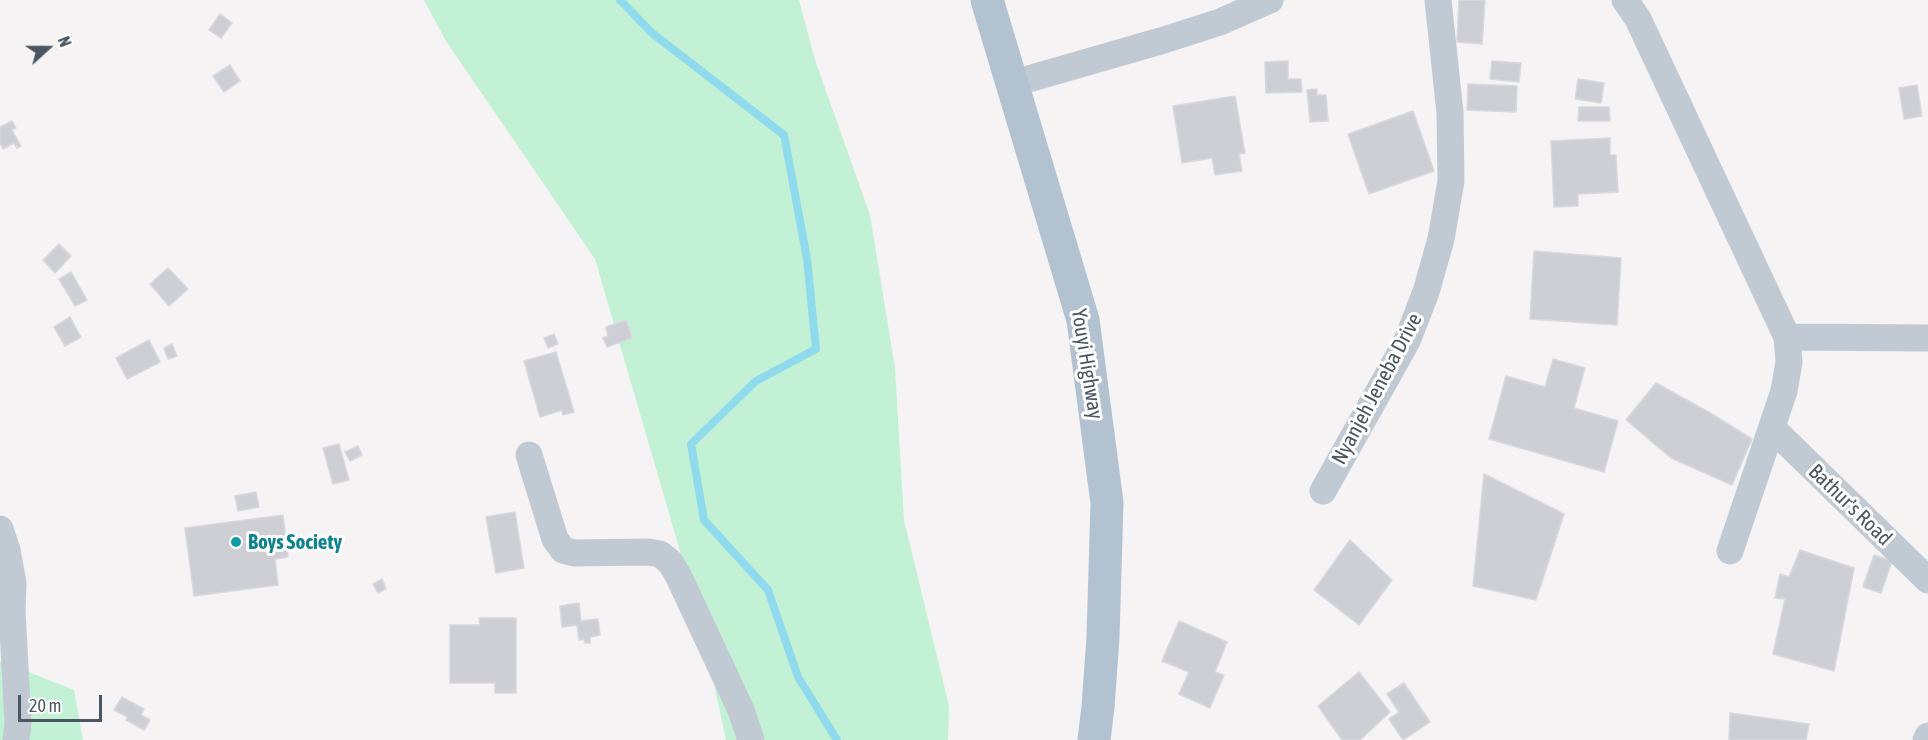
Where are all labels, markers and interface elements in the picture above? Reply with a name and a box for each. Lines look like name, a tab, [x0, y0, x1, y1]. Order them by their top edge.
north arrow	[18, 18, 78, 78]
text: N	[55, 34, 75, 49]
street label: Youyi Highway	[1066, 307, 1108, 421]
street label: Nyanjeh Jeneba Drive	[1327, 309, 1427, 469]
street label: Bathur's Road	[1803, 459, 1897, 551]
place label: Boys Society	[248, 529, 342, 555]
marker: Boys Society	[229, 535, 243, 549]
scale bar	[21, 683, 105, 721]
text: 20 m	[29, 695, 61, 716]

